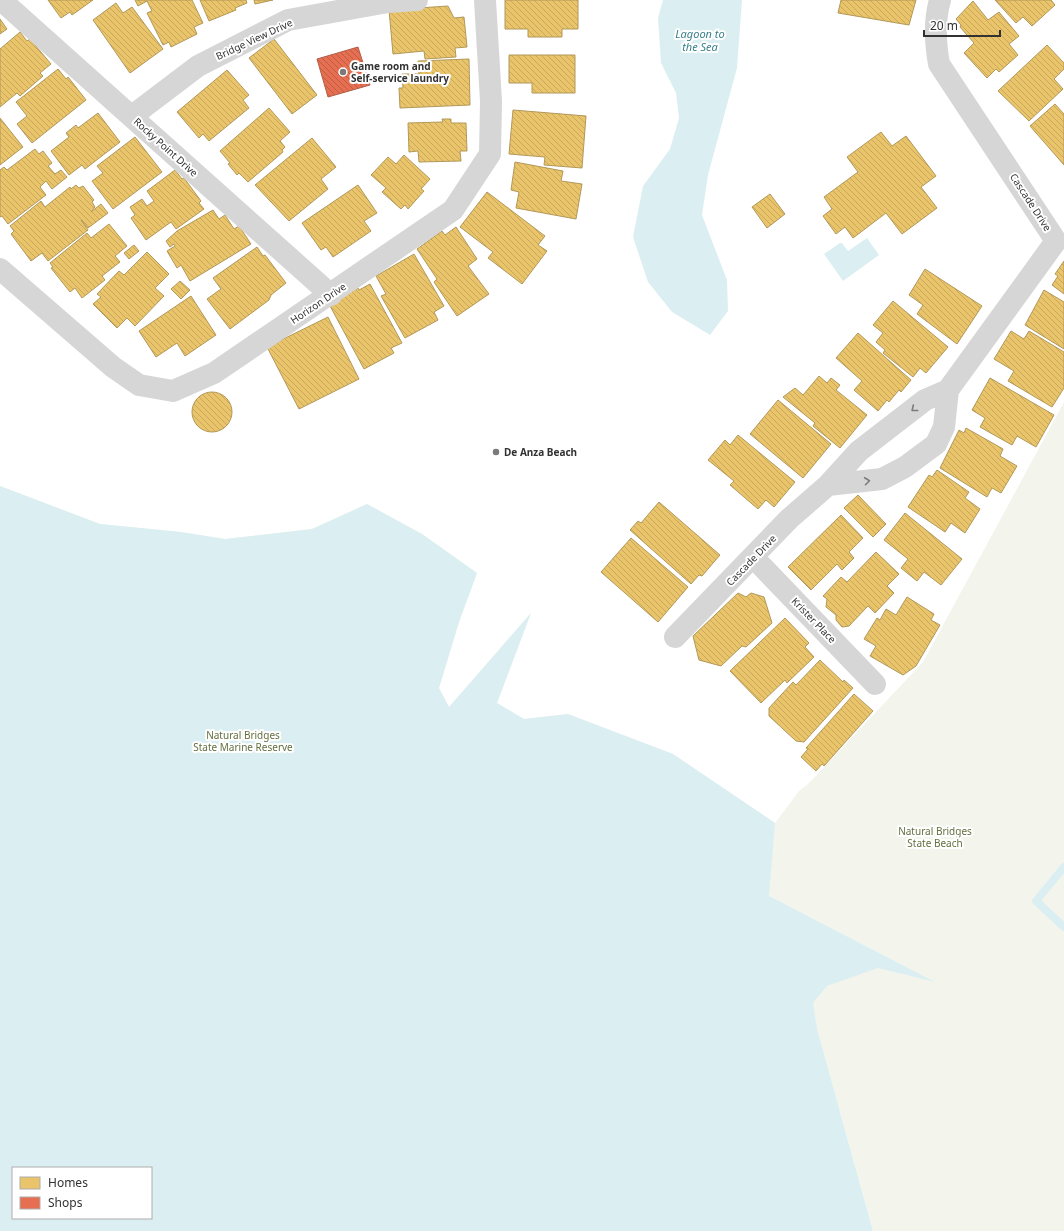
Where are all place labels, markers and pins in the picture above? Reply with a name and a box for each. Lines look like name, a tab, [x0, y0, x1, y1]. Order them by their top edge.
place label: Game room and Self-service laundry	[351, 59, 449, 85]
marker: Game room and Self-service laundry	[338, 67, 348, 77]
place label: De Anza Beach	[504, 445, 577, 459]
marker: De Anza Beach	[491, 447, 501, 457]

